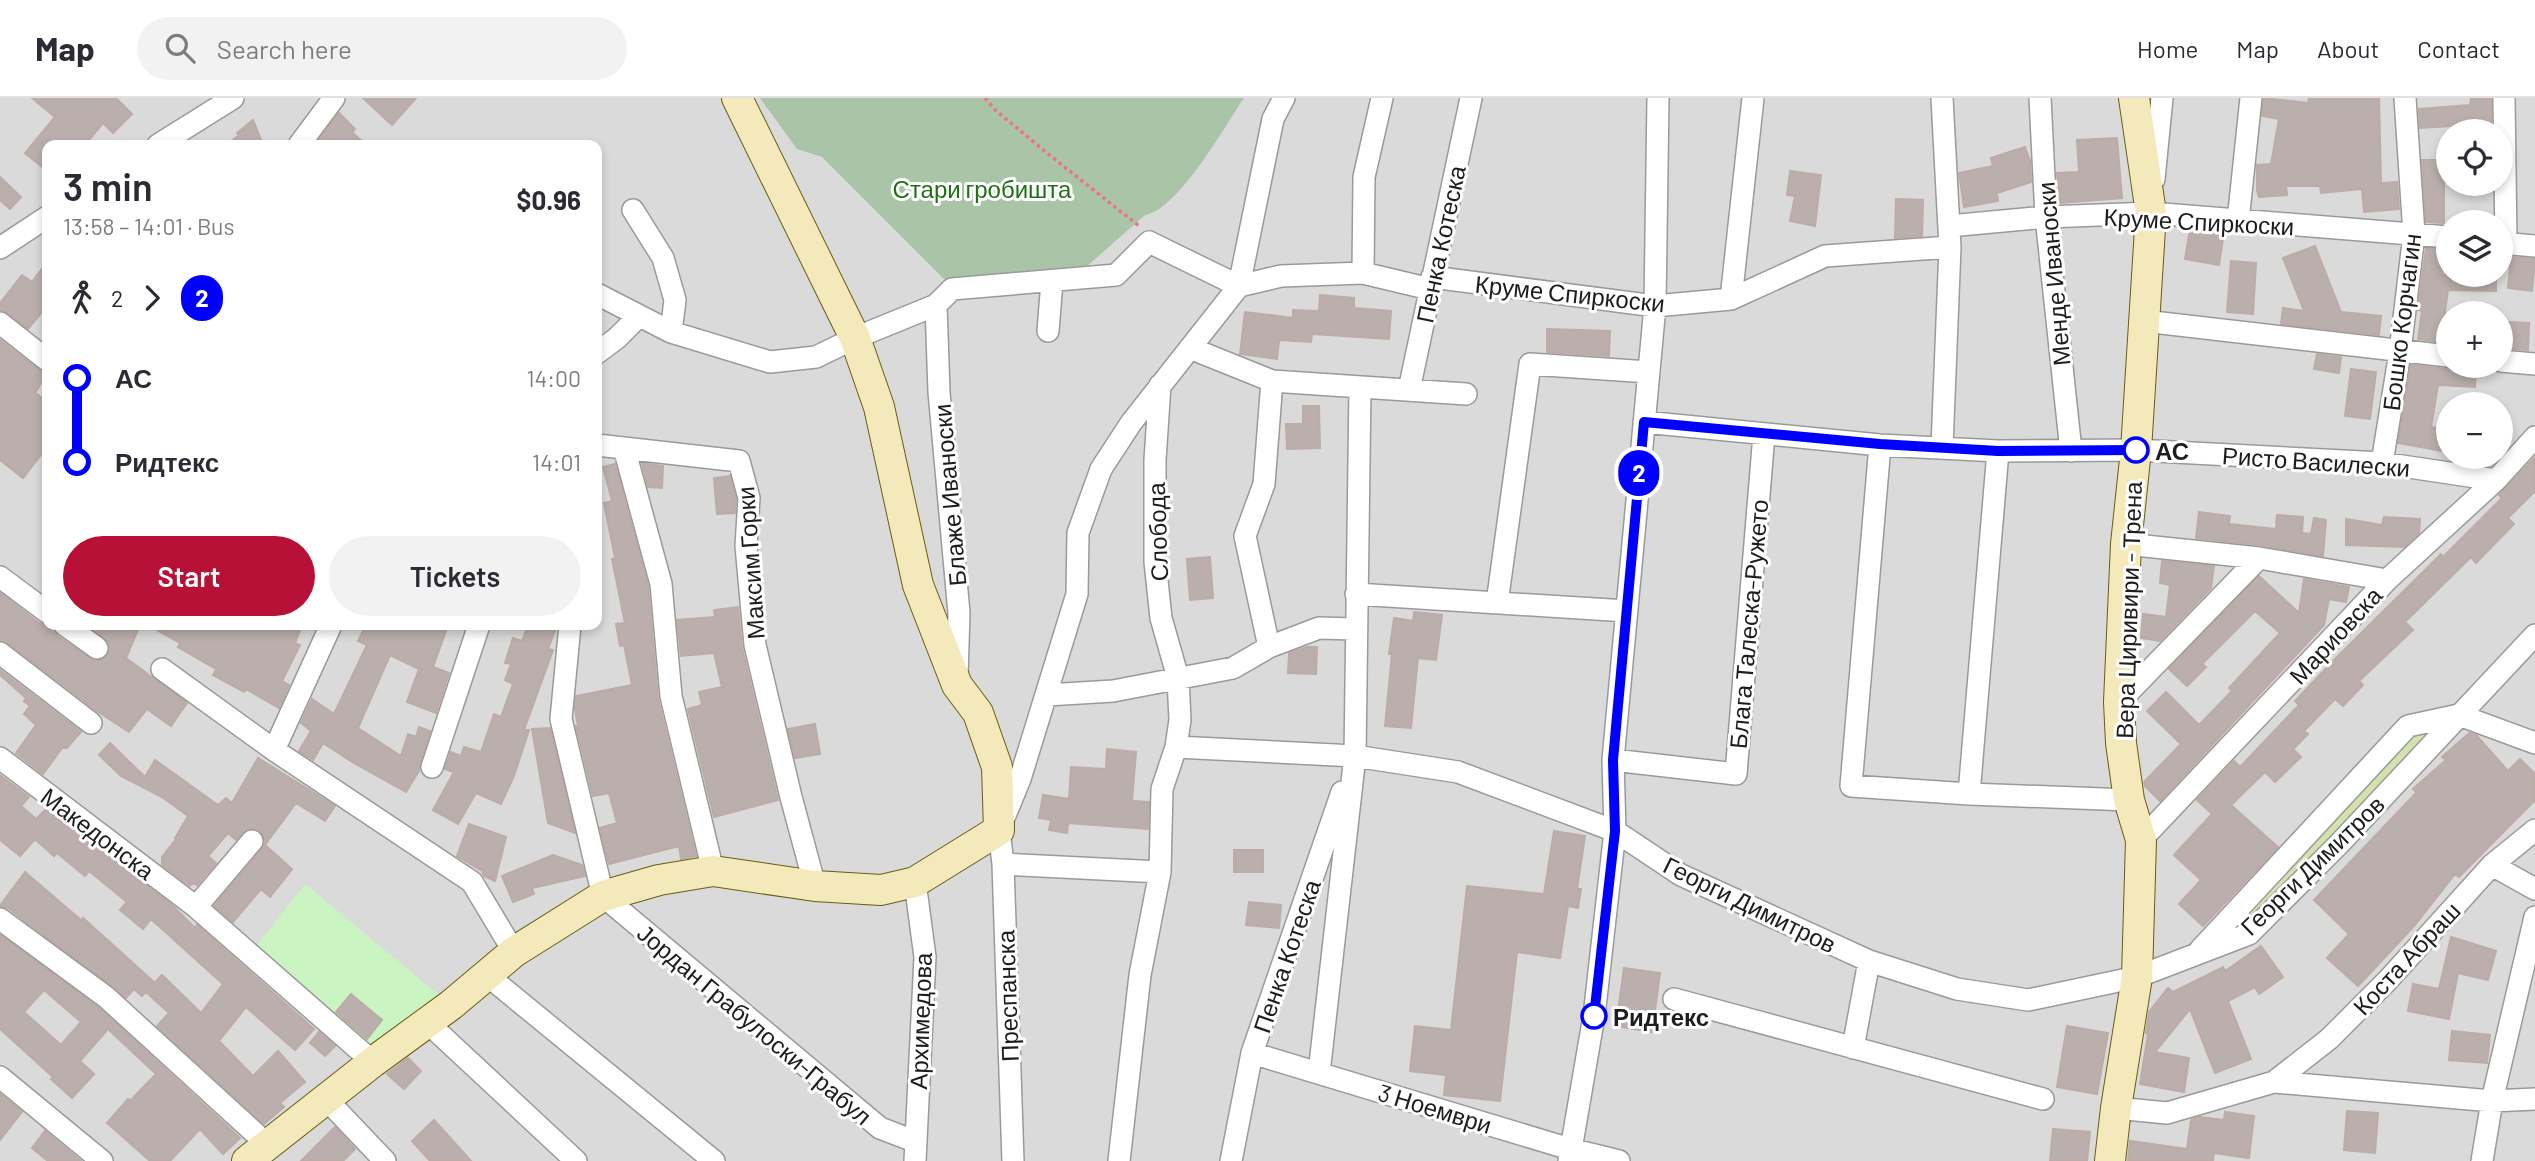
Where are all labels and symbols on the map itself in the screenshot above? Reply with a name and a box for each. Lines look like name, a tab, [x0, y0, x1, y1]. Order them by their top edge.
street label: Пенка Котеска	[1409, 162, 1471, 325]
park label: Стари гробишта	[893, 174, 1072, 203]
street label: Менде Иваноски	[2031, 181, 2075, 367]
street label: Круме Спиркоски	[2103, 202, 2295, 240]
street label: Бошко Корчагин	[2376, 232, 2426, 412]
street label: Круме Спиркоски	[1474, 269, 1666, 317]
street label: Блаже Иваноски	[927, 403, 971, 587]
place label: АС	[2155, 436, 2189, 465]
marker: АС	[2123, 437, 2149, 463]
street label: Ристо Василески	[2221, 440, 2411, 482]
line badge: 2	[1616, 450, 1662, 496]
street label: Вера Циривири - Трена	[2109, 480, 2147, 739]
street label: Слобода	[1141, 481, 1173, 582]
street label: Максим Горки	[730, 486, 770, 640]
street label: Блага Талеска-Ружето	[1723, 498, 1773, 750]
street label: Мариовска	[2283, 580, 2388, 690]
street label: Македонска	[36, 781, 161, 885]
street label: Георги Димитров	[2234, 789, 2390, 941]
street label: Георги Димитров	[1659, 850, 1841, 958]
street label: Пенка Котеска	[1246, 875, 1326, 1036]
street label: Коста Абраш	[2346, 895, 2466, 1021]
street label: Јордан Грабулоски-Грабул	[632, 918, 878, 1130]
street label: Преспанска	[990, 929, 1024, 1062]
street label: Архимедова	[903, 951, 937, 1090]
place label: Ридтекс	[1613, 1002, 1709, 1031]
marker: Ридтекс	[1581, 1003, 1607, 1029]
street label: 3 Ноември	[1375, 1077, 1495, 1139]

